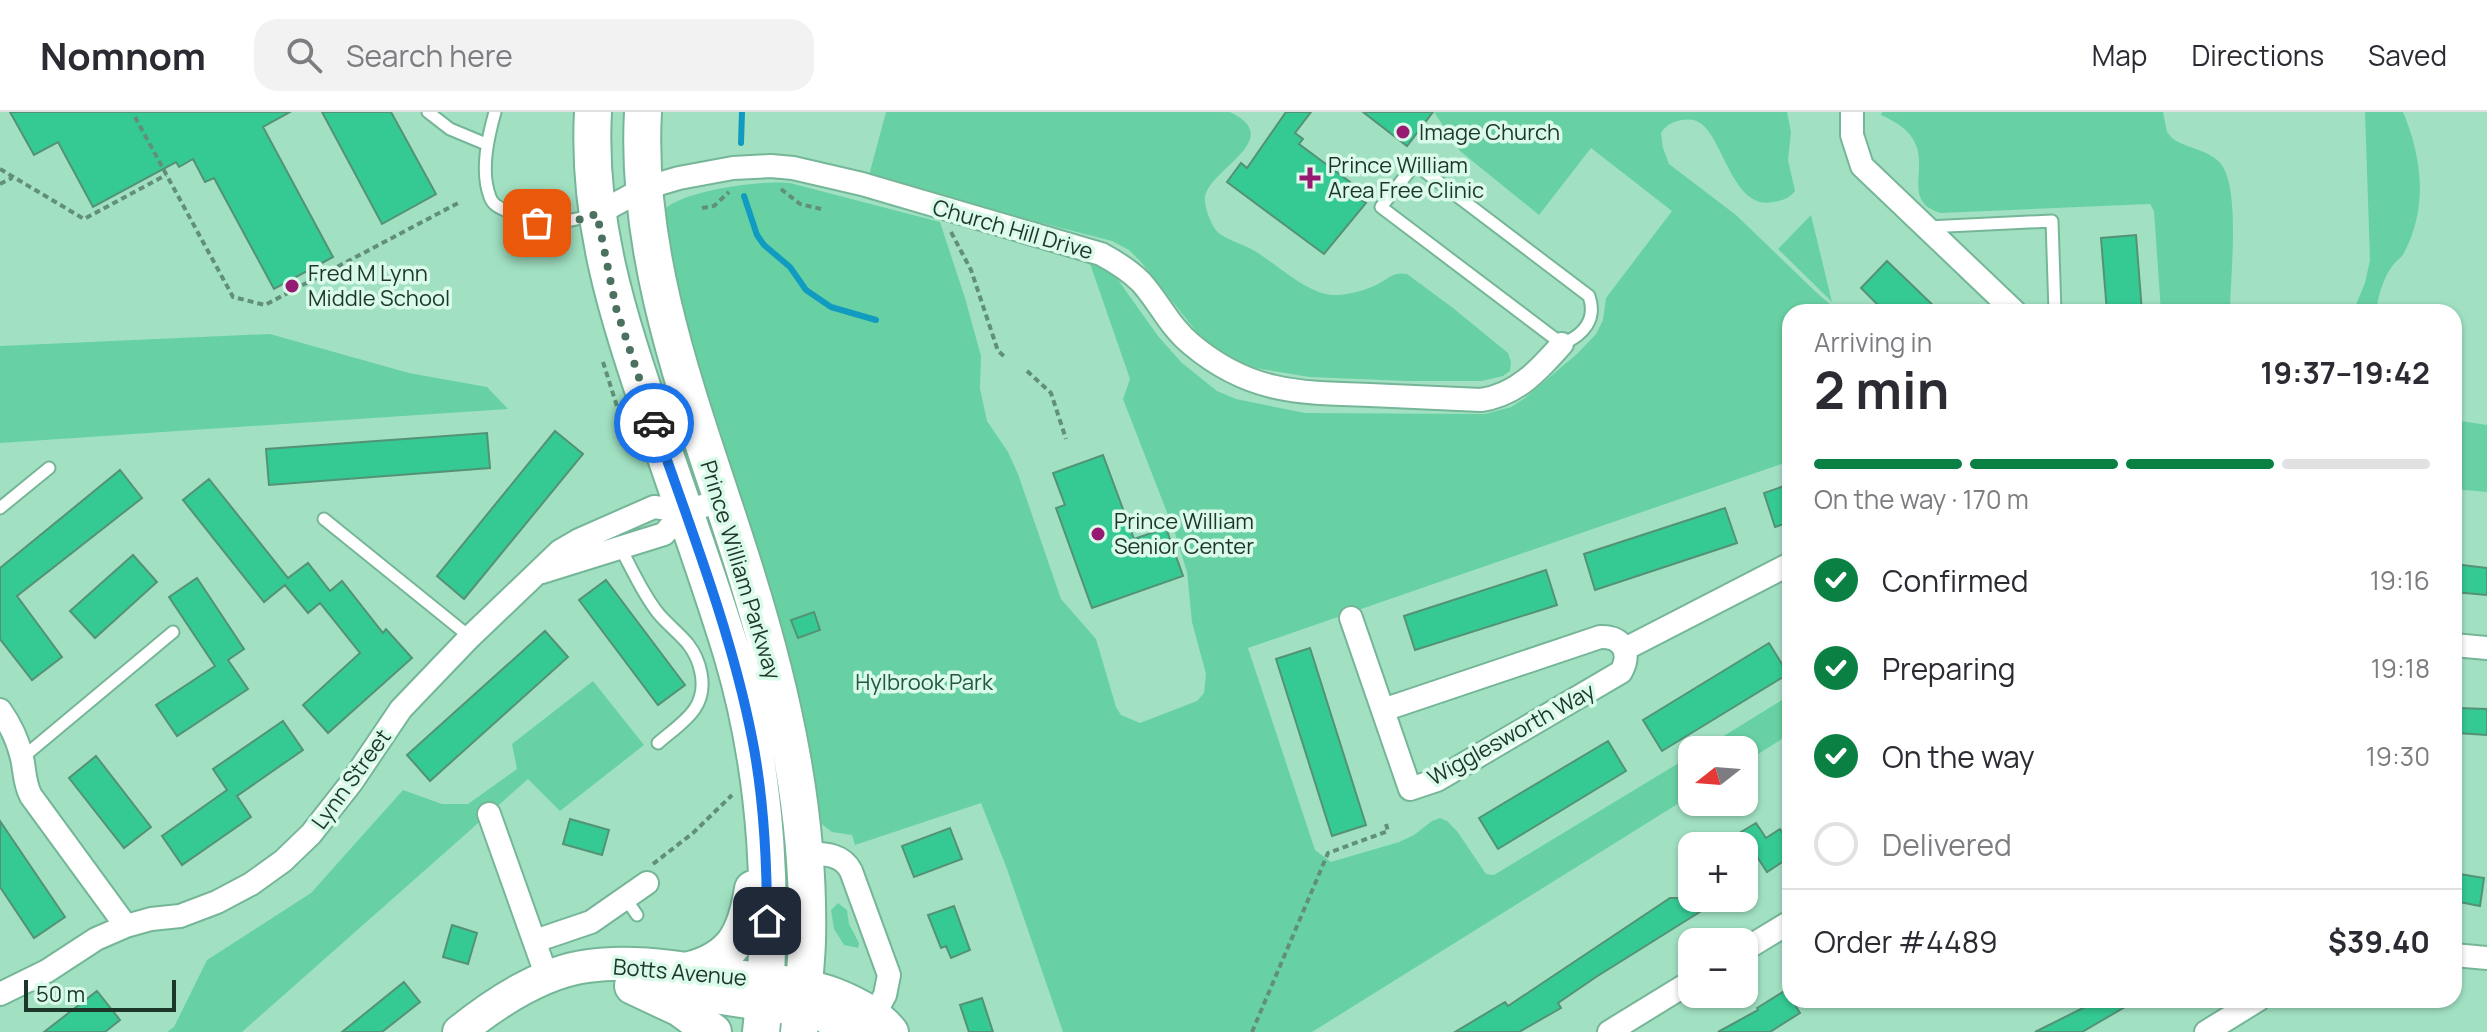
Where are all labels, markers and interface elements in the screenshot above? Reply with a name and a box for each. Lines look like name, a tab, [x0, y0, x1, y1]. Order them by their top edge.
search box	[254, 19, 814, 91]
text: Nomnom	[40, 29, 206, 81]
icon: search	[282, 33, 326, 77]
text: Search here	[346, 35, 513, 76]
text: Map	[2092, 36, 2147, 74]
text: Directions	[2191, 36, 2324, 74]
text: Saved	[2368, 36, 2447, 74]
place label: Image Church	[1419, 117, 1560, 147]
marker: Image Church	[1394, 123, 1412, 141]
place label: Prince William Area Free Clinic	[1328, 150, 1484, 205]
marker: Prince William Area Free Clinic	[1299, 167, 1321, 189]
pin	[503, 189, 571, 257]
street label: Church Hill Drive	[929, 192, 1097, 266]
icon: bag	[515, 201, 559, 245]
place label: Fred M Lynn Middle School	[308, 258, 450, 313]
marker: Fred M Lynn Middle School	[283, 277, 301, 295]
text: Arriving in	[1814, 324, 1932, 360]
text: 19:37–19:42	[2260, 352, 2430, 393]
text: 2 min	[1814, 354, 1949, 425]
courier	[614, 383, 694, 463]
icon: car	[632, 401, 676, 445]
street label: Prince William Parkway	[693, 457, 789, 684]
text: On the way · 170 m	[1814, 481, 2029, 517]
place label: Prince William Senior Center	[1114, 506, 1254, 561]
marker: Prince William Senior Center	[1089, 525, 1107, 543]
icon: check	[1814, 558, 1858, 602]
text: Confirmed	[1882, 560, 2029, 601]
text: 19:16	[2370, 562, 2430, 598]
icon: check	[1814, 646, 1858, 690]
text: Preparing	[1882, 648, 2016, 689]
text: 19:18	[2371, 650, 2430, 686]
park label: Hylbrook Park	[855, 667, 994, 697]
street label: Wigglesworth Way	[1422, 675, 1600, 792]
street label: Lynn Street	[305, 723, 398, 835]
icon: check	[1814, 734, 1858, 778]
north arrow	[1678, 736, 1758, 816]
map controls	[1678, 736, 1758, 1008]
text: On the way	[1882, 736, 2035, 777]
text: 19:30	[2366, 738, 2430, 774]
text: Delivered	[1882, 824, 2012, 865]
button: +	[1678, 832, 1758, 912]
pin	[733, 887, 801, 955]
icon: home	[745, 899, 789, 943]
text: Order #4489	[1814, 921, 1998, 962]
text: $39.40	[2328, 921, 2430, 962]
button: −	[1678, 928, 1758, 1008]
street label: Botts Avenue	[612, 951, 748, 993]
scale bar	[24, 976, 176, 1012]
text: 50 m	[36, 979, 85, 1009]

